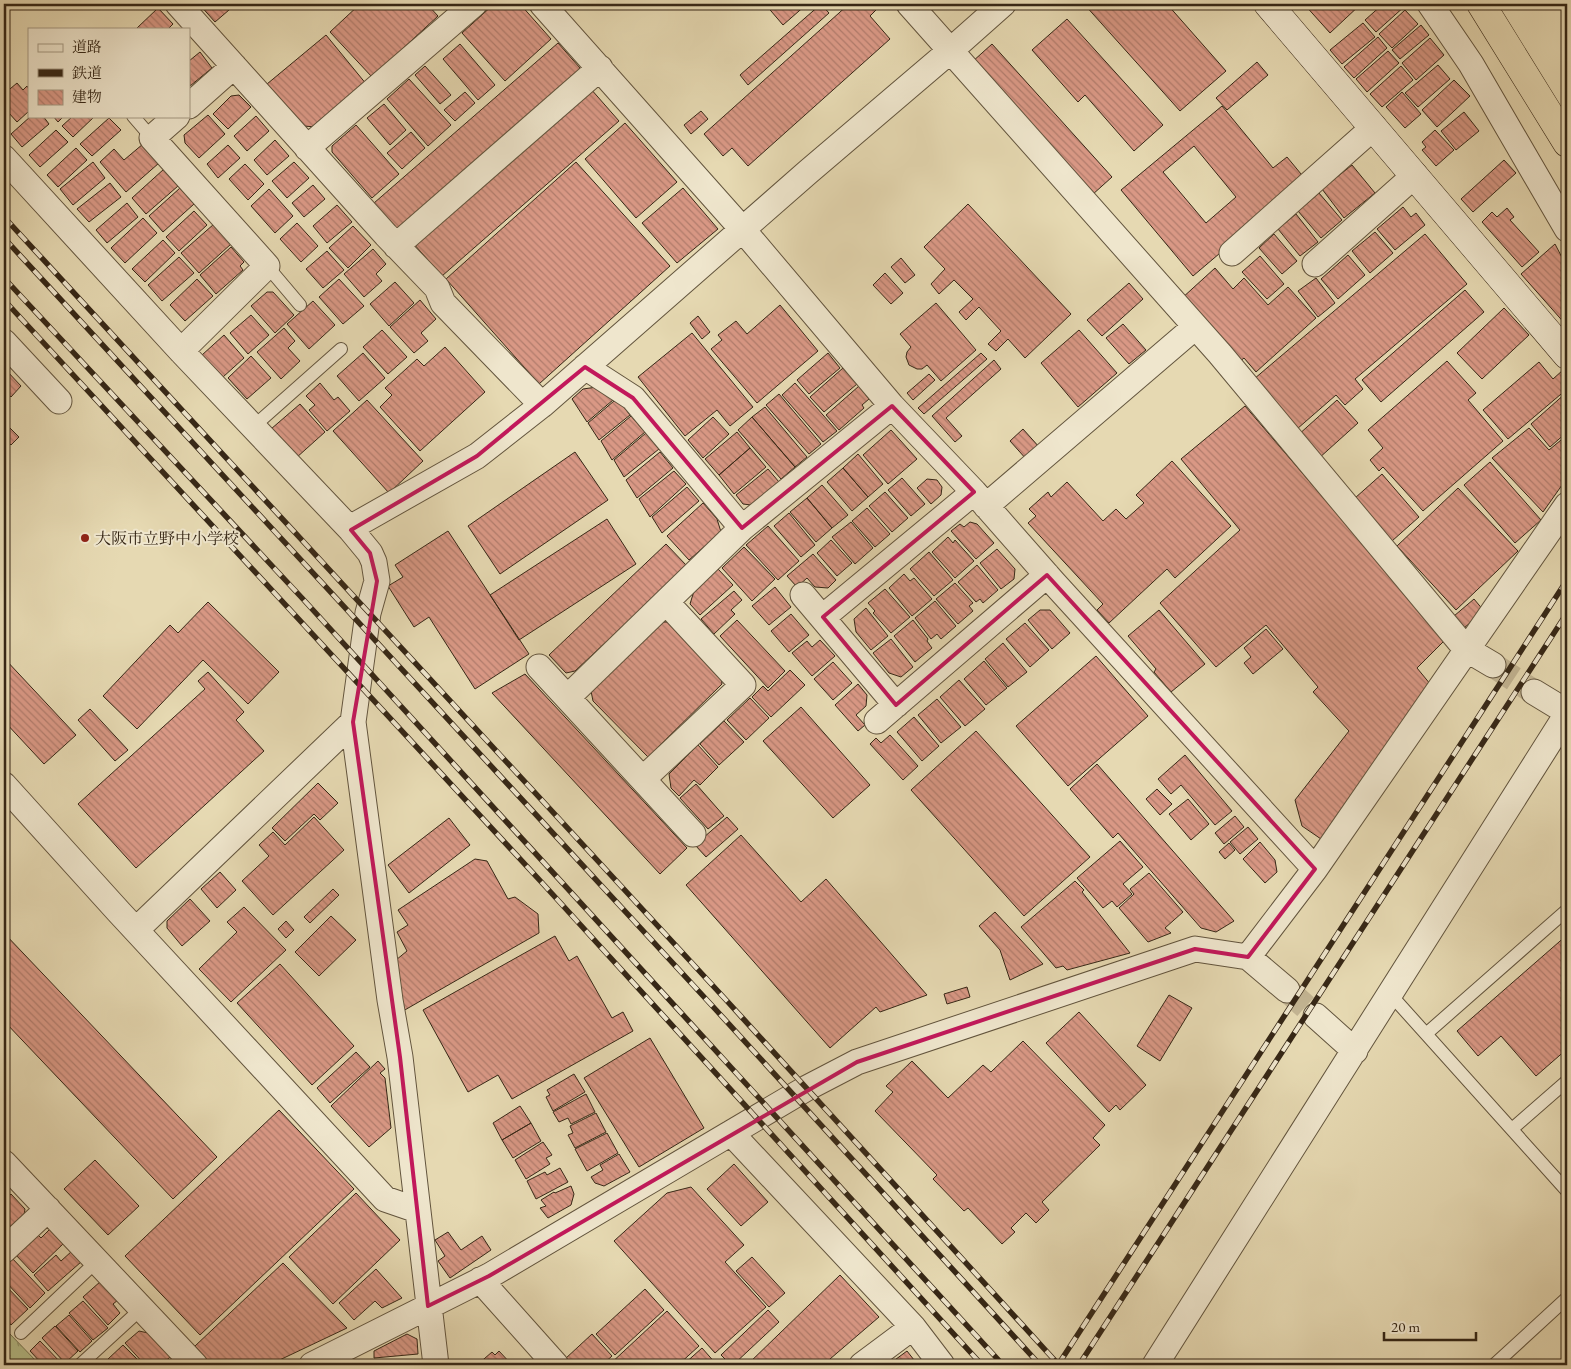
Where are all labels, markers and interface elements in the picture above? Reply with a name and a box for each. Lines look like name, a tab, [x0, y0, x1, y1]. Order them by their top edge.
legend	[28, 28, 190, 118]
text: 道路	[72, 37, 102, 56]
text: 鉄道	[72, 63, 102, 82]
text: 建物	[72, 87, 102, 106]
place label: 大阪市立野中小学校	[95, 528, 239, 549]
marker: 大阪市立野中小学校	[79, 532, 91, 544]
scale bar	[1384, 1309, 1476, 1341]
text: 20 m	[1391, 1317, 1420, 1336]

